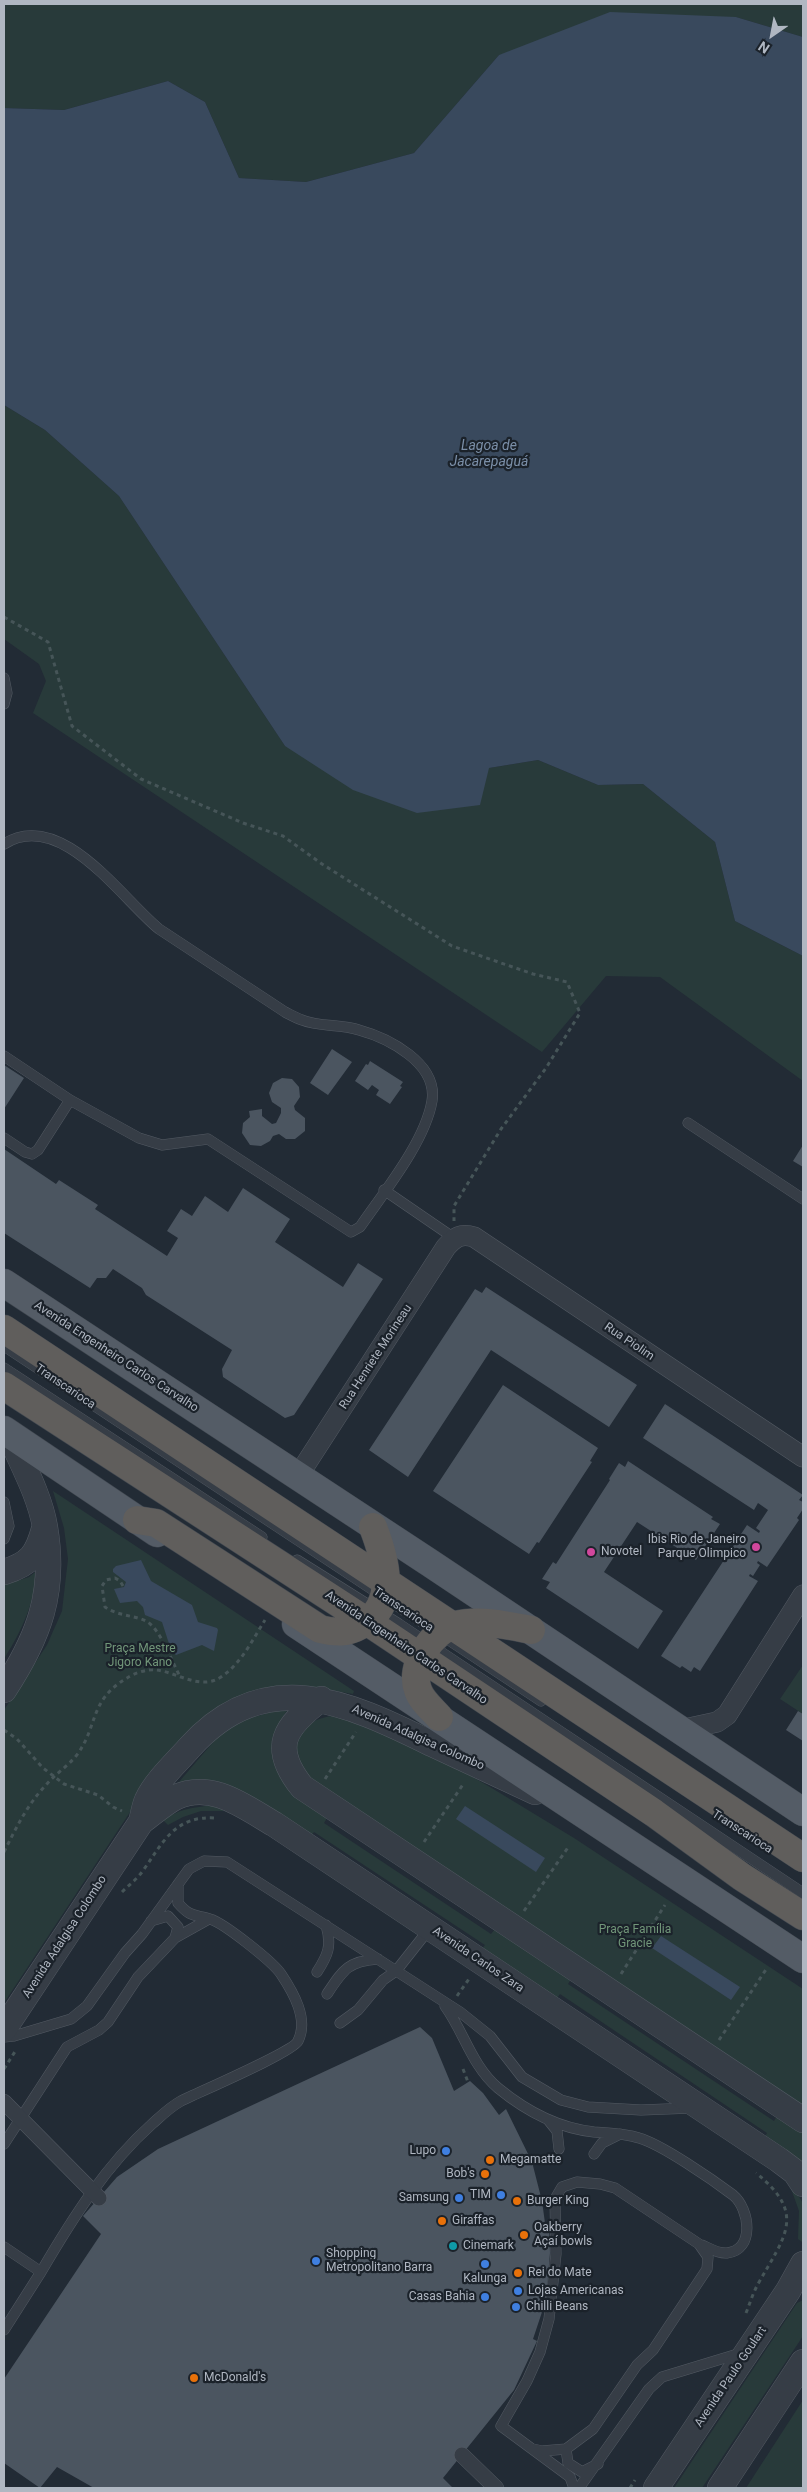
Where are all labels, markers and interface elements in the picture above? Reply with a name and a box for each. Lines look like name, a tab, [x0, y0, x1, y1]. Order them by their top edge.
north arrow	[747, 10, 797, 60]
text: N	[755, 38, 772, 57]
water label: Lagoa de Jacarepaguá	[450, 438, 528, 471]
street label: Avenida Engenheiro Carlos Carvalho	[31, 1298, 201, 1416]
street label: Rua Henriete Morineau	[337, 1302, 415, 1412]
street label: Rua Piolim	[601, 1320, 657, 1364]
street label: Transcarioca	[32, 1362, 98, 1412]
place label: Ibis Rio de Janeiro Parque Olimpico	[648, 1533, 746, 1561]
marker: Ibis Rio de Janeiro Parque Olimpico	[750, 1541, 762, 1553]
place label: Novotel	[601, 1545, 642, 1559]
marker: Novotel	[585, 1546, 597, 1558]
street label: Transcarioca	[370, 1585, 436, 1635]
street label: Avenida Engenheiro Carlos Carvalho	[322, 1588, 490, 1708]
park label: Praça Mestre Jigoro Kano	[105, 1642, 175, 1670]
street label: Avenida Adalgisa Colombo	[350, 1702, 486, 1774]
street label: Transcarioca	[709, 1807, 775, 1857]
street label: Avenida Adalgisa Colombo	[20, 1873, 110, 2001]
park label: Praça Família Gracie	[599, 1923, 671, 1951]
street label: Avenida Carlos Zara	[430, 1924, 526, 1996]
place label: Lupo	[410, 2144, 436, 2158]
marker: Lupo	[440, 2145, 452, 2157]
place label: Megamatte	[500, 2153, 561, 2167]
marker: Megamatte	[484, 2154, 496, 2166]
place label: Bob's	[446, 2167, 475, 2181]
marker: Bob's	[479, 2168, 491, 2180]
place label: TIM	[470, 2188, 491, 2202]
marker: TIM	[495, 2189, 507, 2201]
place label: Samsung	[399, 2191, 449, 2205]
marker: Samsung	[453, 2192, 465, 2204]
place label: Burger King	[527, 2194, 589, 2208]
marker: Burger King	[511, 2195, 523, 2207]
place label: Giraffas	[452, 2214, 495, 2228]
marker: Giraffas	[436, 2215, 448, 2227]
place label: Oakberry Açaí bowls	[534, 2221, 592, 2249]
marker: Oakberry Açaí bowls	[518, 2229, 530, 2241]
place label: Cinemark	[463, 2239, 514, 2253]
marker: Cinemark	[447, 2240, 459, 2252]
place label: Shopping Metropolitano Barra	[326, 2247, 432, 2275]
marker: Shopping Metropolitano Barra	[310, 2255, 322, 2267]
marker: Kalunga	[479, 2258, 491, 2270]
place label: Rei do Mate	[528, 2266, 592, 2280]
marker: Rei do Mate	[512, 2267, 524, 2279]
place label: Kalunga	[463, 2272, 507, 2286]
place label: Lojas Americanas	[528, 2284, 624, 2298]
marker: Lojas Americanas	[512, 2285, 524, 2297]
place label: Casas Bahia	[409, 2290, 475, 2304]
marker: Casas Bahia	[479, 2291, 491, 2303]
place label: Chilli Beans	[526, 2300, 588, 2314]
marker: Chilli Beans	[510, 2301, 522, 2313]
street label: Avenida Paulo Goulart	[692, 2324, 770, 2430]
place label: McDonald's	[204, 2371, 266, 2385]
marker: McDonald's	[188, 2372, 200, 2384]

